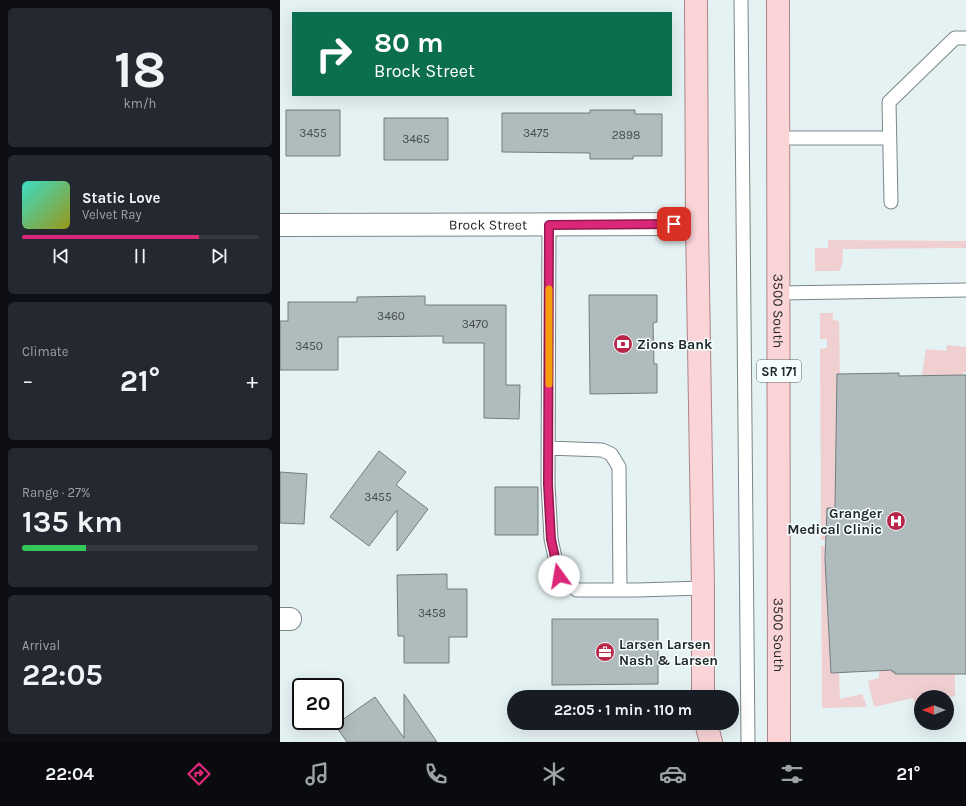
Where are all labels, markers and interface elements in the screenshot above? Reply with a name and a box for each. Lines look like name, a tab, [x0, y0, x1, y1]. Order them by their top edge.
text: 80 m	[374, 26, 443, 59]
icon: right	[308, 28, 360, 80]
text: 18	[114, 39, 166, 100]
text: Brock Street	[374, 60, 475, 82]
text: km/h	[124, 96, 156, 111]
house number: 3455	[299, 126, 327, 140]
house number: 3475	[523, 126, 549, 140]
house number: 2898	[612, 128, 640, 142]
house number: 3465	[402, 132, 430, 146]
text: Static Love	[82, 189, 160, 207]
text: Velvet Ray	[82, 207, 142, 222]
pin	[657, 207, 691, 241]
icon: arrive	[663, 213, 685, 235]
street label: Brock Street	[449, 216, 527, 233]
icon: previous	[50, 245, 72, 267]
icon: pause	[129, 245, 151, 267]
icon: next	[208, 245, 230, 267]
street label: 3500 South	[770, 274, 787, 348]
house number: 3460	[377, 309, 405, 323]
house number: 3470	[462, 317, 488, 331]
bank icon: Zions Bank	[612, 333, 634, 355]
place label: Zions Bank	[637, 336, 713, 353]
house number: 3450	[295, 339, 323, 353]
text: Climate	[22, 344, 68, 359]
road number: SR 171	[757, 360, 801, 382]
text: 21°	[120, 363, 160, 399]
text: −	[22, 368, 34, 394]
text: +	[246, 368, 258, 394]
text: Range · 27%	[22, 485, 91, 500]
house number: 3455	[364, 490, 392, 504]
text: 135 km	[22, 504, 123, 540]
place label: Granger Medical Clinic	[787, 505, 882, 538]
hospital icon: Granger Medical Clinic	[885, 510, 907, 532]
position arrow	[538, 555, 580, 597]
street label: 3500 South	[770, 598, 787, 672]
house number: 3458	[418, 606, 446, 620]
place label: Larsen Larsen Nash & Larsen	[619, 636, 718, 669]
text: Arrival	[22, 638, 60, 653]
office icon: Larsen Larsen Nash & Larsen	[594, 641, 616, 663]
text: 22:05	[22, 657, 103, 693]
speed limit sign: 20	[292, 678, 344, 730]
north arrow	[914, 690, 954, 730]
map controls	[914, 690, 954, 730]
text: 22:05 · 1 min · 110 m	[554, 701, 692, 719]
icon: directions	[185, 760, 213, 788]
icon: music	[303, 760, 331, 788]
icon: phone	[422, 760, 450, 788]
icon: climate	[540, 760, 568, 788]
icon: car	[659, 760, 687, 788]
icon: filters	[778, 760, 806, 788]
text: 22:04	[45, 763, 94, 785]
text: 21°	[896, 763, 921, 785]

